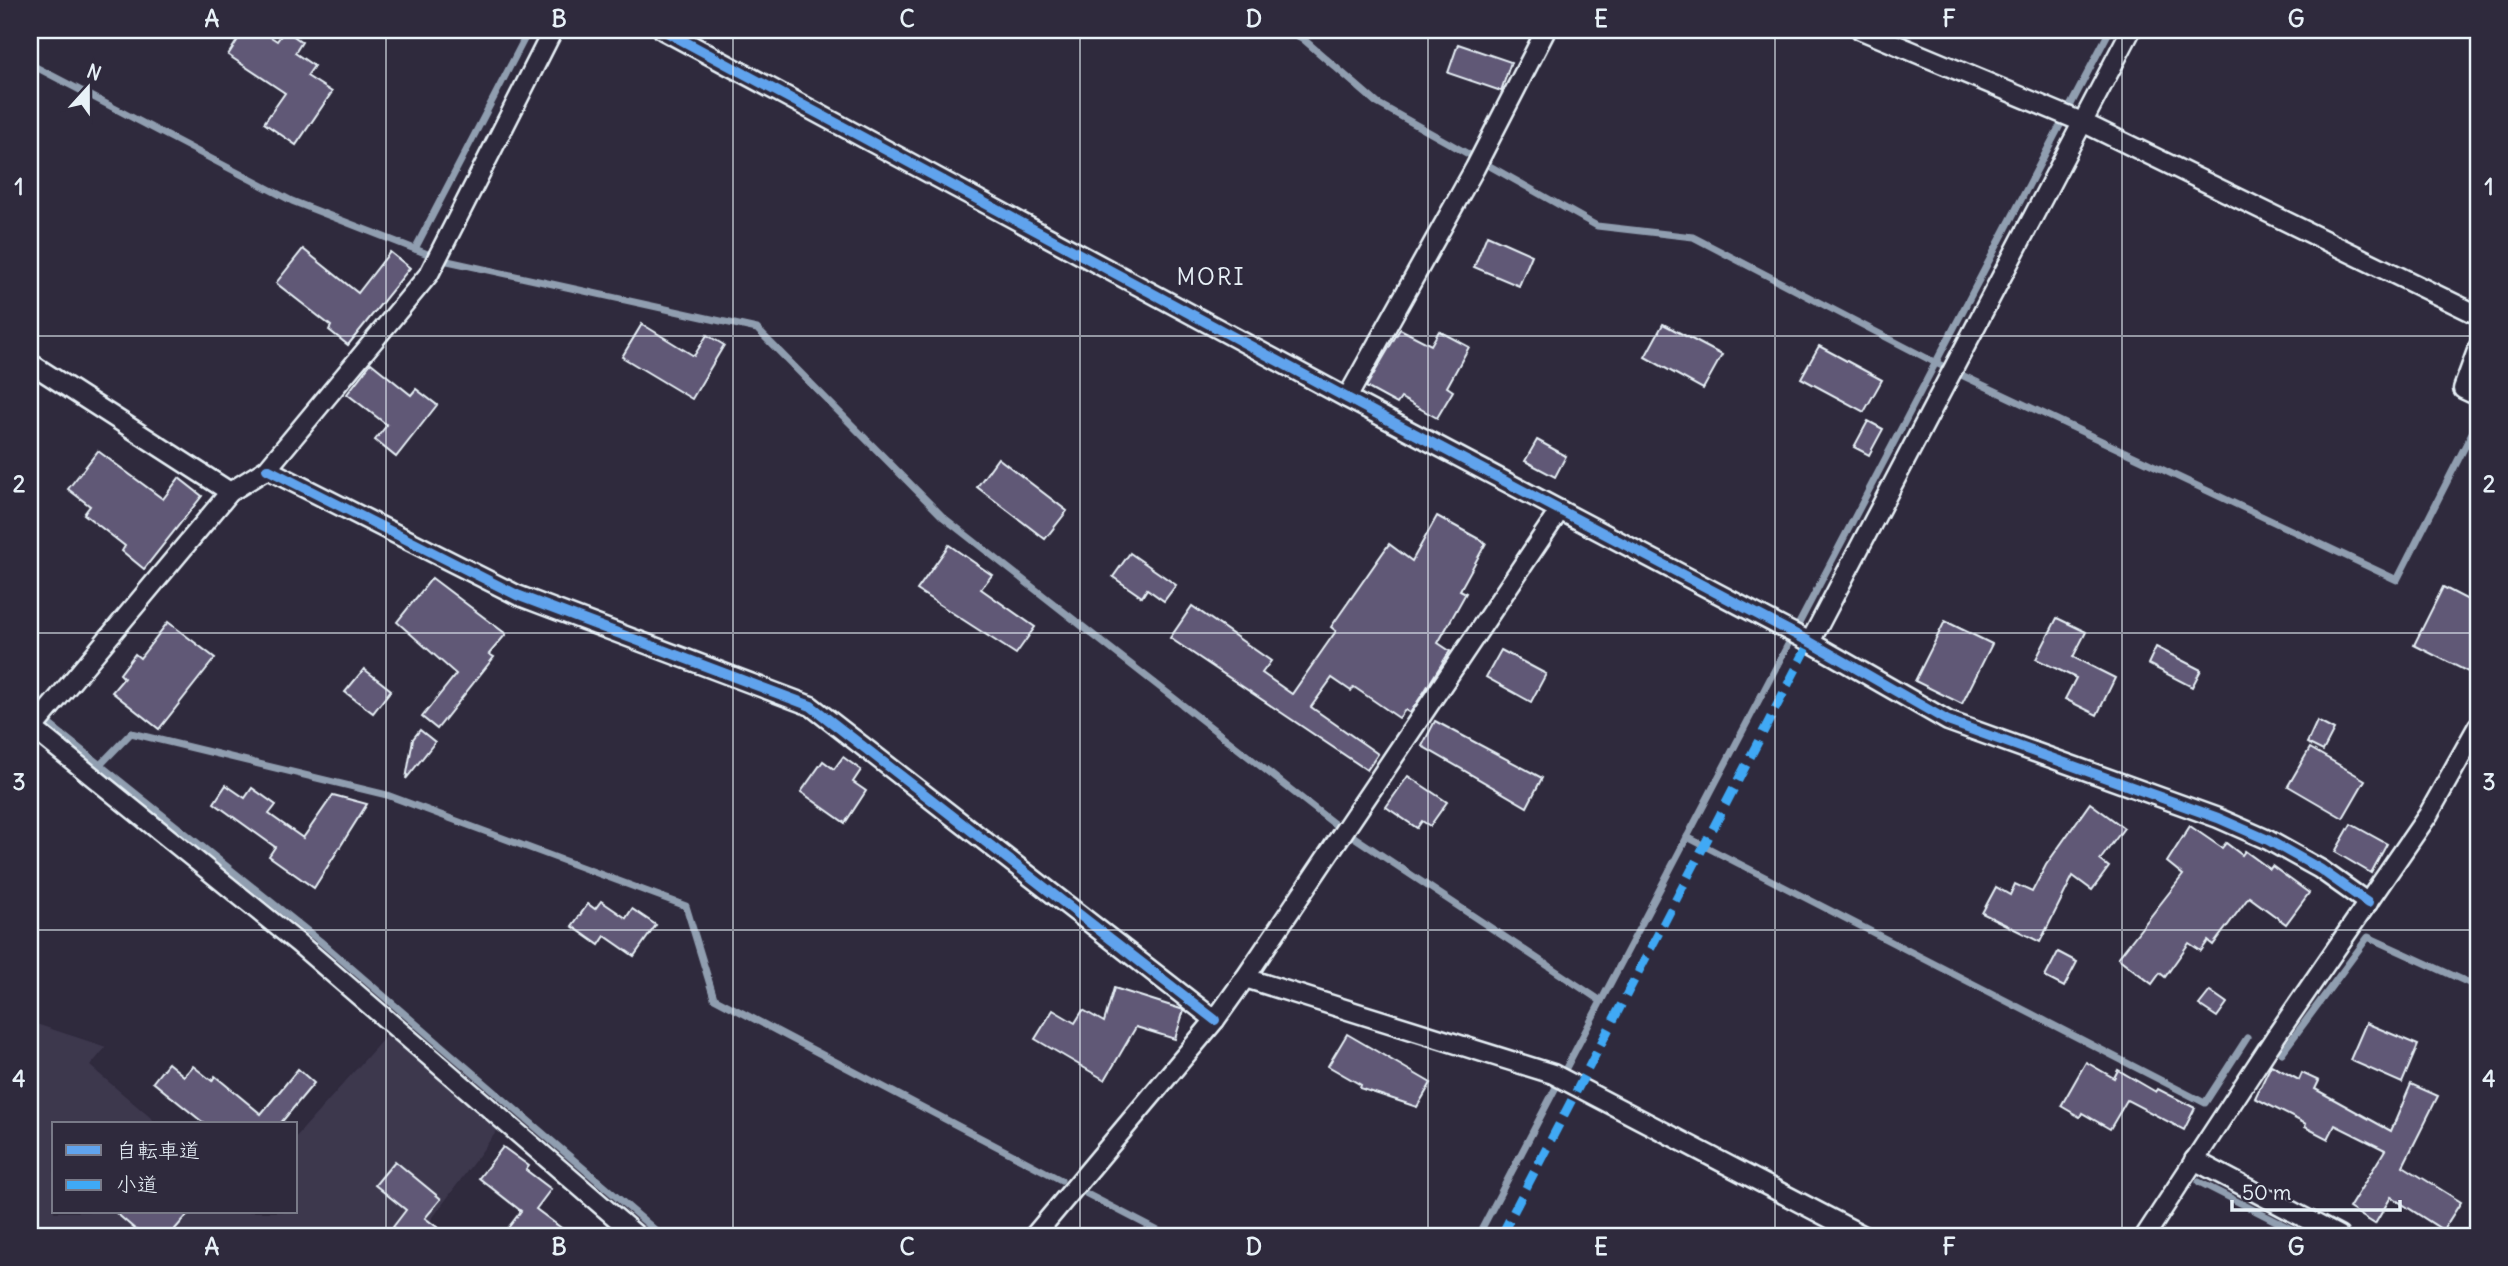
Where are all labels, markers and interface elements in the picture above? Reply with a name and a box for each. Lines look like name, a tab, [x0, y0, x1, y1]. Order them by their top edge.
text: A	[205, 4, 220, 33]
text: B	[551, 4, 567, 33]
text: C	[899, 4, 915, 33]
text: D	[1246, 4, 1262, 33]
text: E	[1594, 4, 1608, 33]
text: F	[1942, 4, 1956, 33]
text: G	[2288, 4, 2304, 33]
north arrow	[52, 52, 122, 122]
text: N	[84, 59, 105, 86]
text: 1	[14, 172, 24, 201]
text: 1	[2484, 172, 2494, 201]
district label: MORI	[1176, 262, 1246, 291]
text: 2	[13, 469, 26, 498]
text: 2	[2483, 469, 2496, 498]
text: 3	[12, 767, 26, 796]
text: 3	[2482, 767, 2496, 796]
text: 4	[12, 1064, 26, 1093]
text: 4	[2482, 1064, 2496, 1093]
legend	[52, 1122, 298, 1214]
text: 自転車道	[116, 1137, 200, 1164]
scale bar	[2232, 1168, 2400, 1212]
text: 小道	[116, 1171, 158, 1198]
text: 50 m	[2242, 1179, 2291, 1206]
text: A	[205, 1232, 220, 1261]
text: B	[551, 1232, 567, 1261]
text: C	[899, 1232, 915, 1261]
text: D	[1246, 1232, 1262, 1261]
text: E	[1594, 1232, 1608, 1261]
text: F	[1942, 1232, 1956, 1261]
text: G	[2288, 1232, 2304, 1261]

